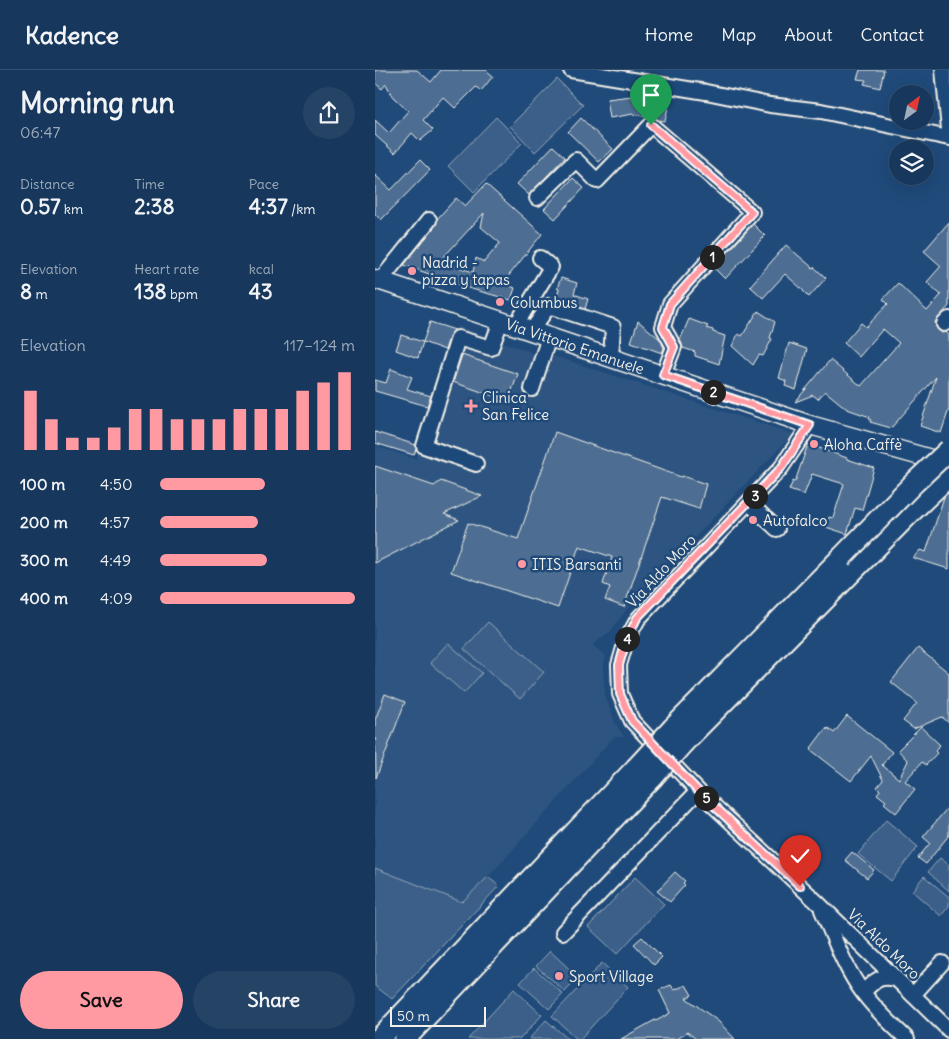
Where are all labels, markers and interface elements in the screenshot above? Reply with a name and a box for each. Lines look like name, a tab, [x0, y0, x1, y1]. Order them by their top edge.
text: Kadence	[25, 20, 119, 50]
text: Home	[645, 23, 693, 46]
text: Map	[721, 23, 756, 46]
text: About	[784, 23, 832, 46]
text: Contact	[860, 23, 924, 46]
pin	[630, 74, 672, 125]
icon: arrive	[637, 81, 665, 109]
text: Morning run	[20, 85, 175, 121]
north arrow	[889, 85, 934, 130]
map controls	[889, 85, 934, 185]
button: share	[303, 87, 355, 139]
text: 06:47	[20, 122, 60, 142]
button: layers	[889, 140, 934, 185]
text: Distance	[20, 175, 75, 193]
text: Time	[134, 175, 165, 193]
text: Pace	[249, 175, 279, 193]
text: 0.57	[20, 193, 61, 220]
text: 2:38	[134, 193, 175, 220]
text: 4:37	[249, 193, 288, 220]
text: km	[61, 200, 83, 218]
text: /km	[288, 200, 316, 218]
pin: 1	[699, 244, 725, 270]
text: 1	[710, 248, 715, 266]
place label: Nadrid - pizza y tapas	[422, 253, 510, 289]
text: Elevation	[20, 260, 77, 278]
text: Heart rate	[134, 260, 199, 278]
text: kcal	[249, 260, 274, 278]
marker: Nadrid - pizza y tapas	[406, 265, 418, 277]
text: 8	[20, 278, 32, 305]
text: 138	[134, 278, 167, 305]
text: 43	[249, 278, 273, 305]
text: m	[32, 285, 48, 303]
text: bpm	[167, 285, 198, 303]
place label: Columbus	[510, 293, 577, 312]
marker: Columbus	[494, 296, 506, 308]
street label: Via Vittorio Emanuele	[503, 314, 647, 378]
text: Elevation	[20, 335, 86, 355]
text: 117–124 m	[283, 335, 355, 355]
pin: 2	[701, 380, 725, 404]
text: 2	[710, 383, 717, 401]
place label: Clinica San Felice	[482, 388, 549, 424]
marker: Clinica San Felice	[464, 399, 478, 413]
place label: Aloha Caffè	[824, 435, 902, 454]
marker: Aloha Caffè	[808, 438, 820, 450]
text: 100 m	[20, 474, 65, 494]
text: 4:50	[100, 474, 133, 494]
pin: 3	[743, 484, 767, 508]
text: 3	[752, 487, 759, 505]
place label: Autofalco	[763, 511, 827, 530]
text: 200 m	[20, 512, 68, 532]
text: 4:57	[100, 512, 130, 532]
marker: Autofalco	[747, 514, 759, 526]
street label: Via Aldo Moro	[622, 530, 700, 612]
text: 300 m	[20, 550, 68, 570]
text: 4:49	[100, 550, 131, 570]
place label: ITIS Barsanti	[532, 555, 622, 574]
marker: ITIS Barsanti	[516, 558, 528, 570]
text: 400 m	[20, 588, 68, 608]
text: 4:09	[100, 588, 133, 608]
pin: 4	[615, 626, 639, 652]
text: 4	[623, 630, 632, 648]
pin: 5	[693, 786, 719, 810]
text: 5	[702, 789, 711, 807]
pin	[779, 835, 821, 886]
icon: check	[786, 842, 814, 870]
street label: Via Aldo Moro	[844, 905, 924, 983]
place label: Sport Village	[569, 967, 653, 986]
marker: Sport Village	[553, 970, 565, 982]
button: Save	[20, 971, 183, 1029]
button: Share	[193, 971, 355, 1029]
scale bar	[390, 1004, 486, 1027]
text: 50 m	[397, 1007, 430, 1025]

